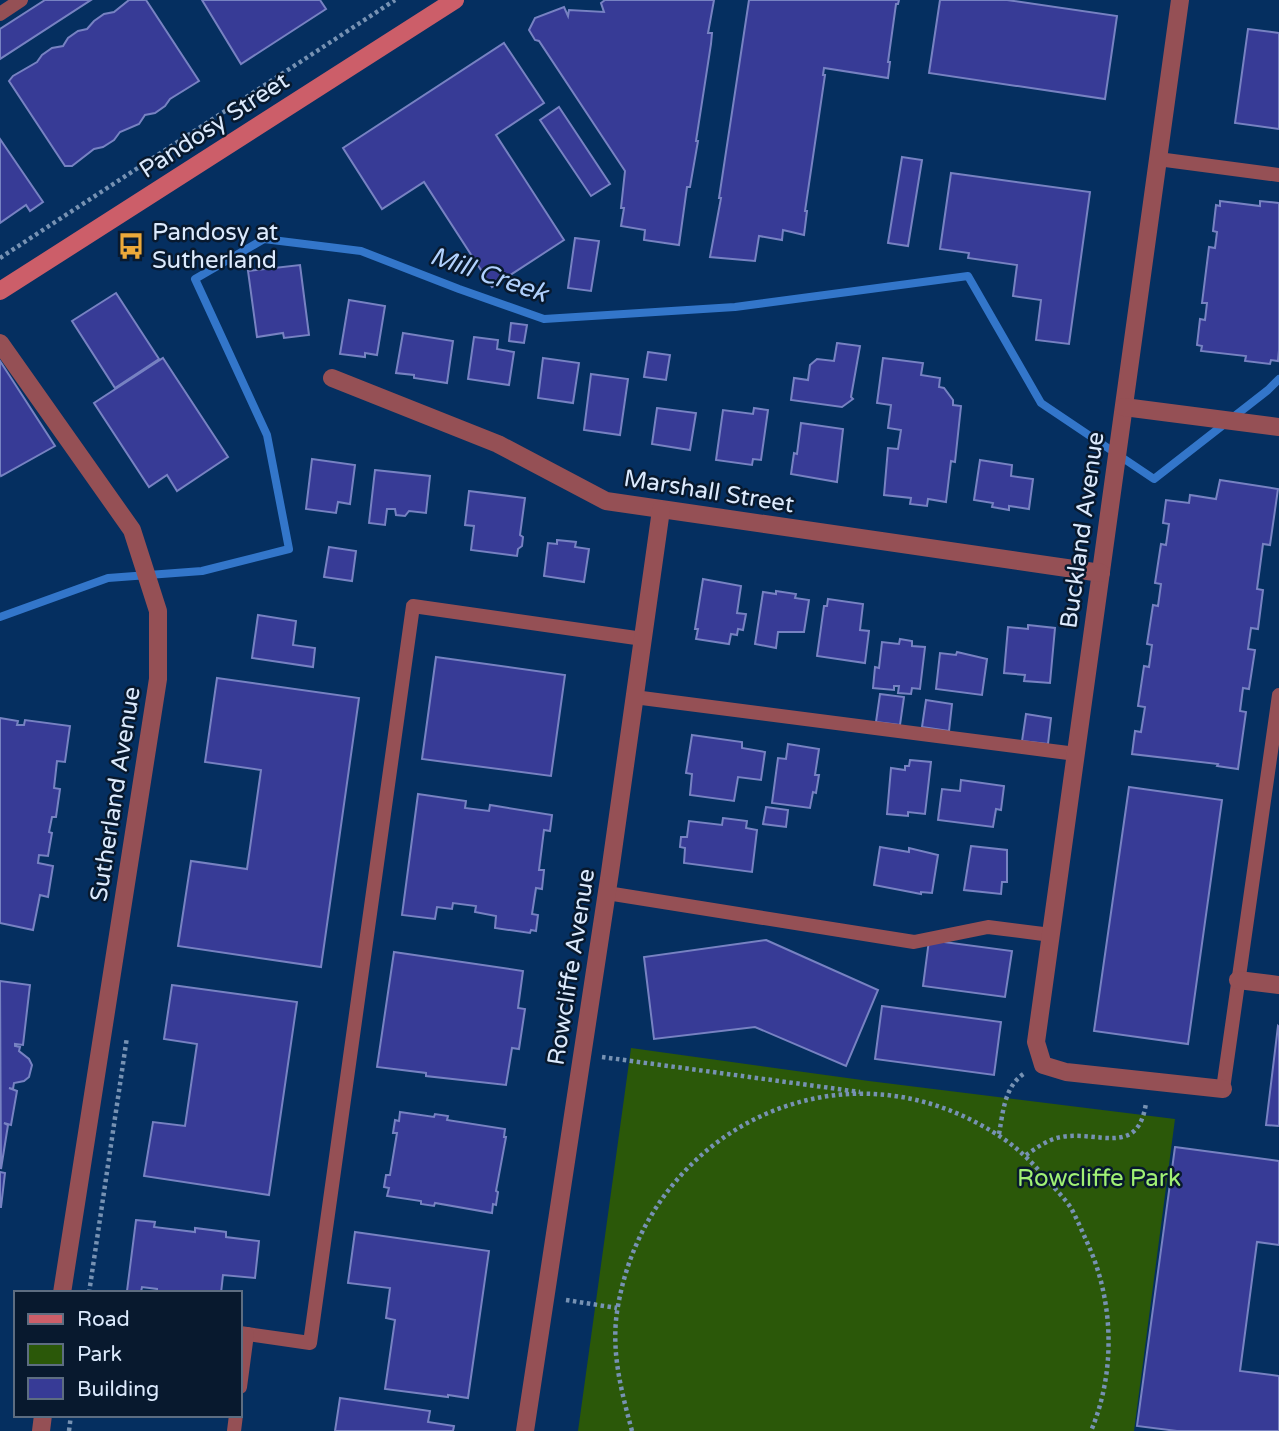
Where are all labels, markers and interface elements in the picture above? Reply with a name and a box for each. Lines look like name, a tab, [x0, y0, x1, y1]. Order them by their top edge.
street label: Pandosy Street	[134, 66, 295, 185]
place label: Pandosy at Sutherland	[152, 218, 278, 275]
bus stop icon: Pandosy at Sutherland	[116, 231, 146, 261]
water label: Mill Creek	[426, 240, 553, 310]
street label: Buckland Avenue	[1054, 430, 1111, 630]
street label: Marshall Street	[622, 464, 796, 519]
street label: Sutherland Avenue	[84, 685, 147, 904]
street label: Rowcliffe Avenue	[542, 867, 601, 1067]
park label: Rowcliffe Park	[1017, 1164, 1181, 1193]
legend	[14, 1291, 242, 1417]
text: Road	[77, 1307, 130, 1332]
text: Park	[77, 1342, 122, 1367]
text: Building	[77, 1377, 159, 1402]

